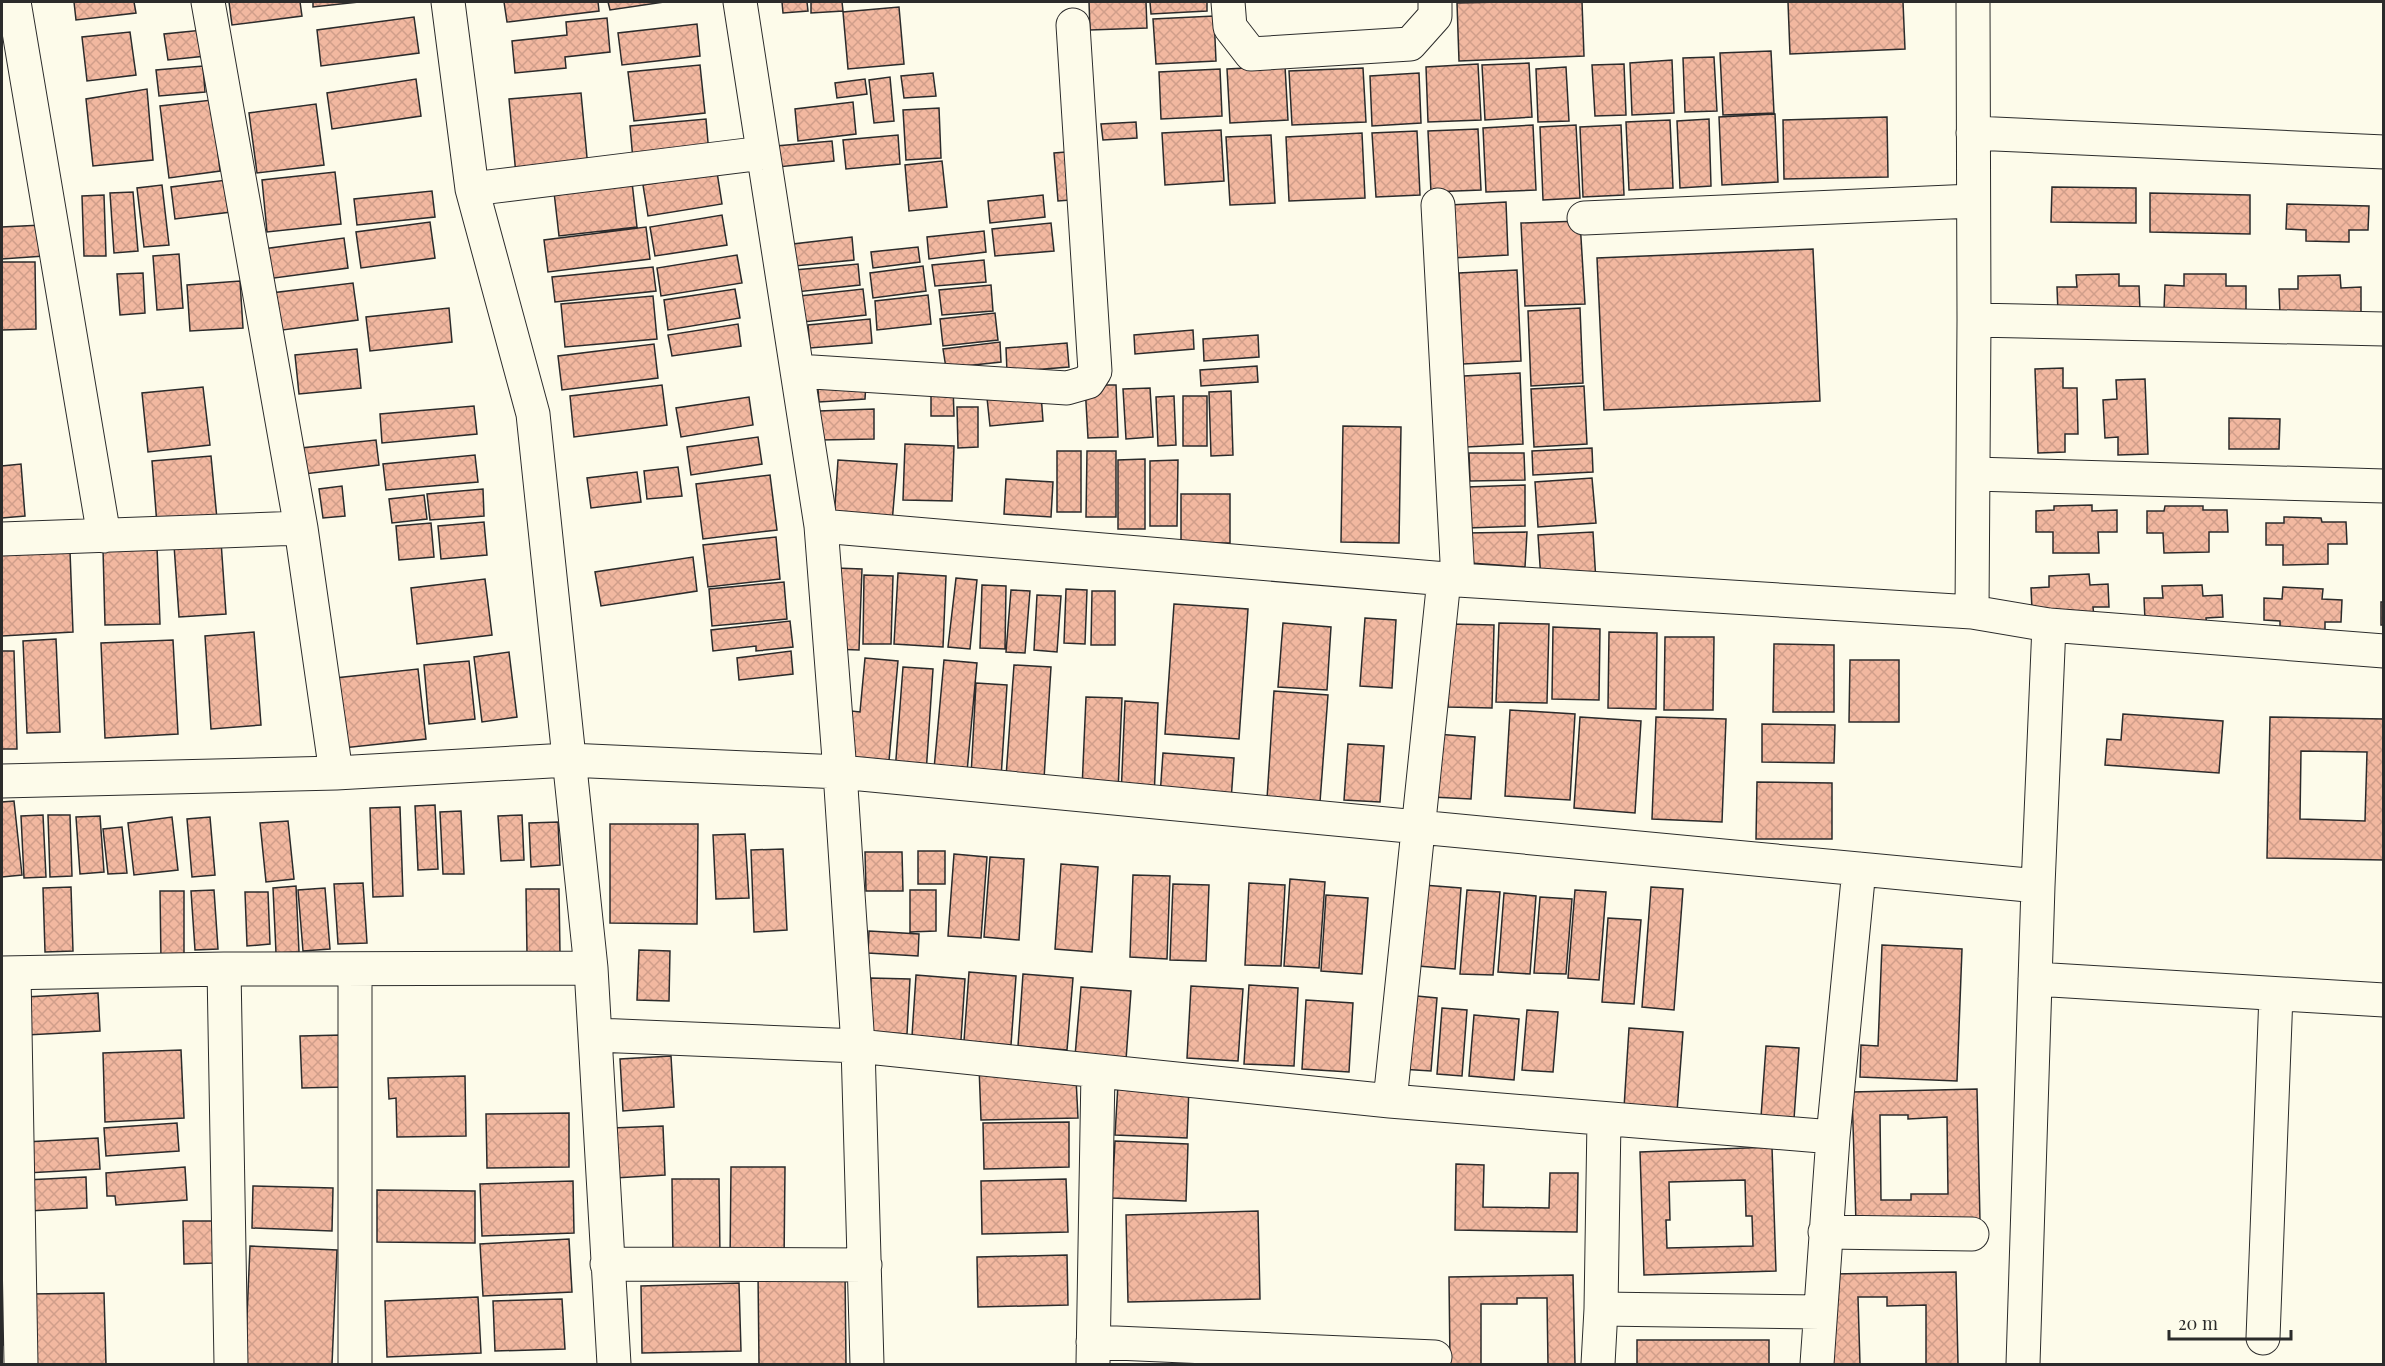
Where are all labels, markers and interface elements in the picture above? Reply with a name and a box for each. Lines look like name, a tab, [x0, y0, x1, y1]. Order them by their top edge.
scale bar	[2169, 1303, 2290, 1341]
text: 20 m	[2178, 1311, 2218, 1335]

